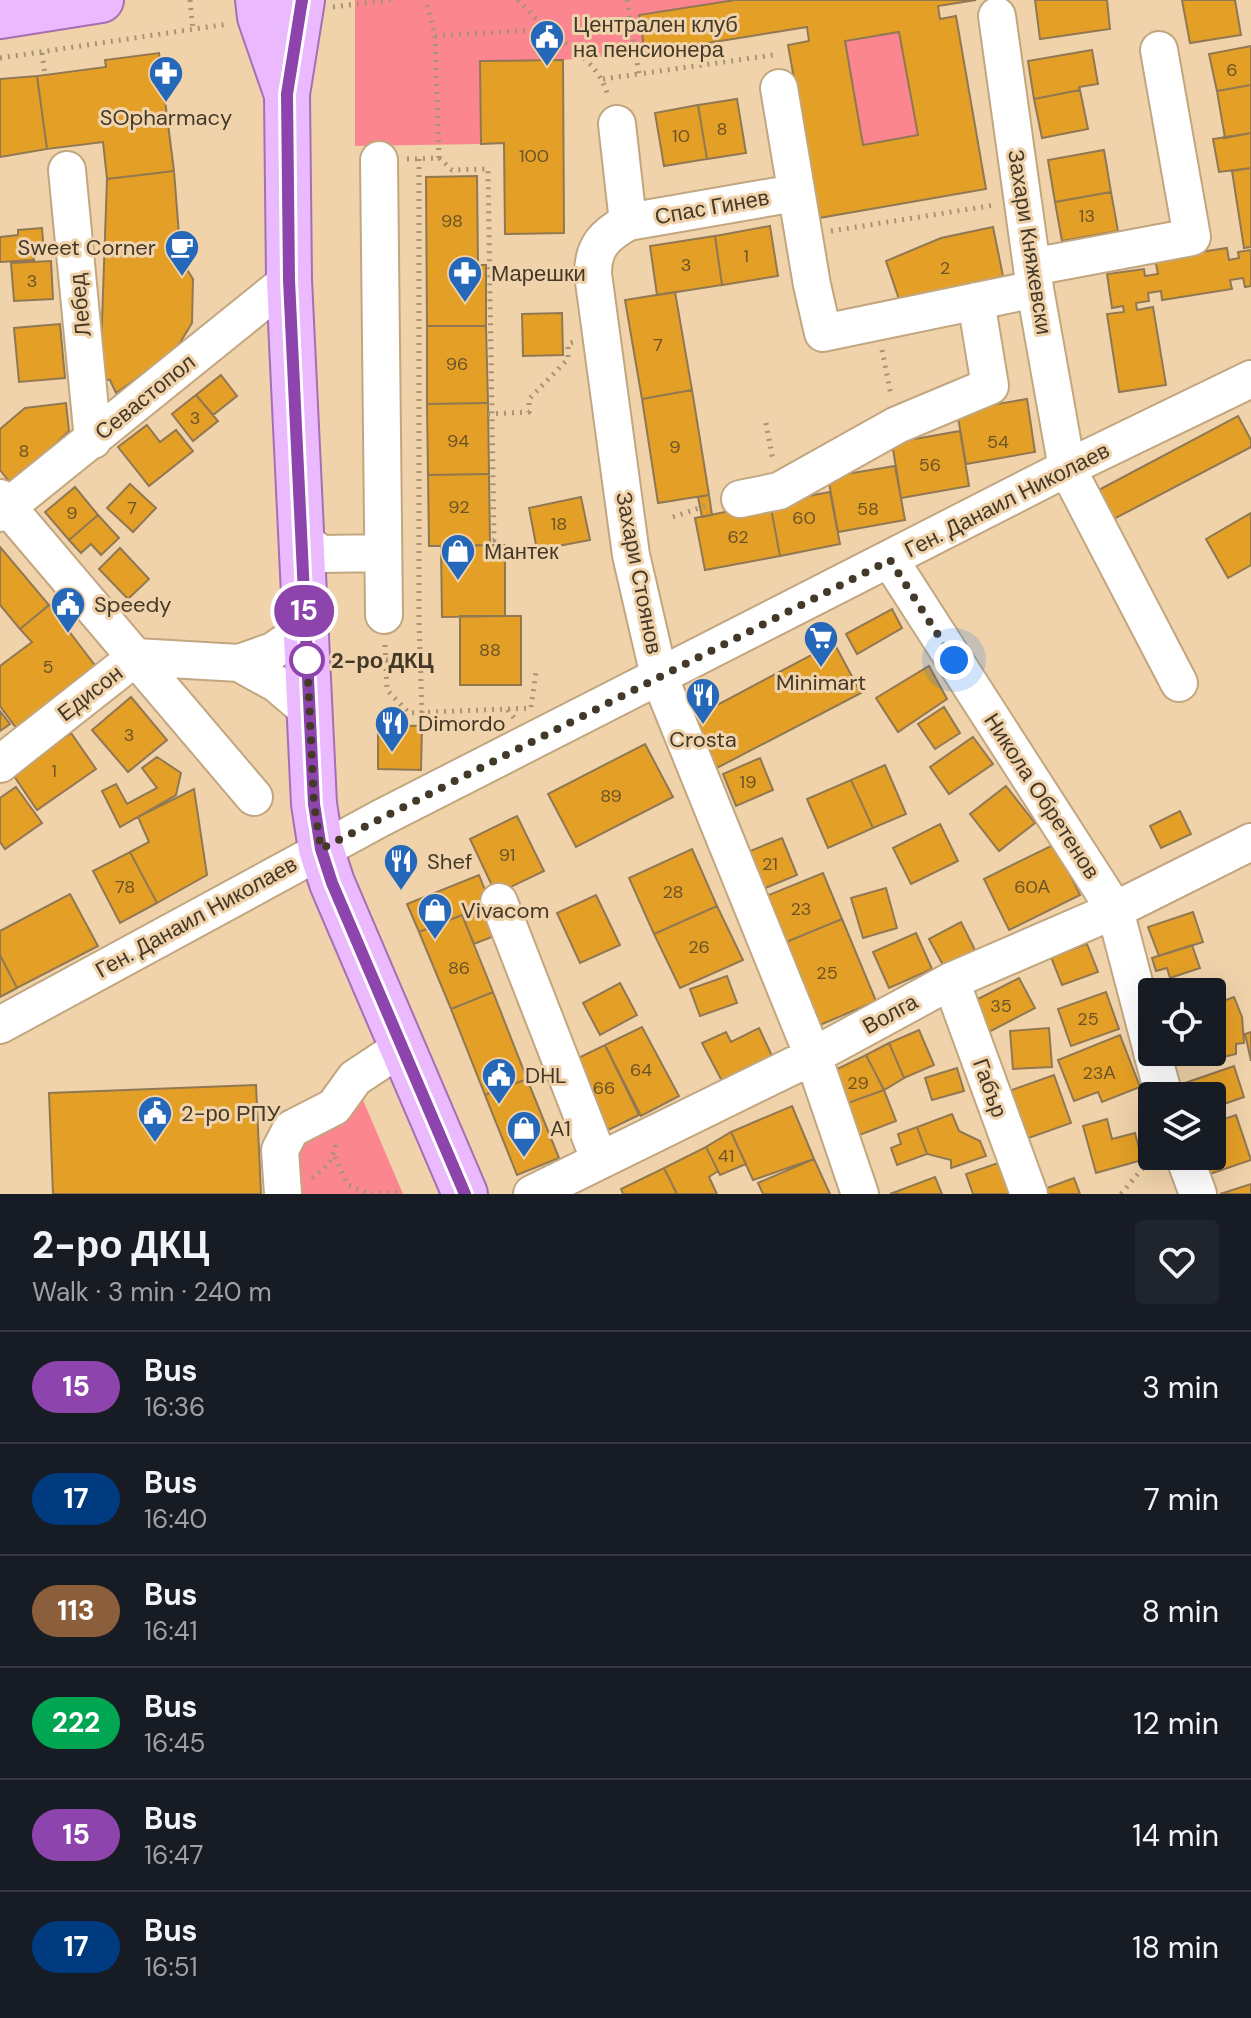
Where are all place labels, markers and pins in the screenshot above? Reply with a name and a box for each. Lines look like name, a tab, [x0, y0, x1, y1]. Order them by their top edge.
place label: Централен клуб на пенсионера	[573, 10, 738, 64]
public building icon: Централен клуб на пенсионера	[528, 18, 566, 68]
pharmacy icon: SOpharmacy	[147, 54, 185, 104]
place label: SOpharmacy	[100, 103, 232, 132]
cafe icon: Sweet Corner	[163, 228, 201, 278]
place label: Sweet Corner	[18, 233, 156, 262]
pharmacy icon: Марешки	[446, 254, 484, 304]
place label: Марешки	[491, 259, 586, 288]
shop icon: Мантек	[439, 532, 477, 582]
place label: Мантек	[484, 537, 559, 566]
public building icon: Speedy	[49, 585, 87, 635]
place label: Speedy	[94, 590, 172, 619]
supermarket icon: Minimart	[802, 619, 840, 669]
marker: 2-ро ДКЦ	[290, 643, 324, 677]
place label: 2-ро ДКЦ	[331, 646, 434, 675]
place label: Minimart	[776, 668, 866, 697]
restaurant icon: Crosta	[684, 676, 722, 726]
restaurant icon: Dimordo	[373, 704, 411, 754]
place label: Dimordo	[418, 709, 506, 738]
place label: Crosta	[669, 725, 737, 754]
restaurant icon: Shef	[382, 842, 420, 892]
place label: Shef	[427, 847, 472, 876]
shop icon: Vivacom	[416, 891, 454, 941]
place label: Vivacom	[461, 896, 549, 925]
public building icon: DHL	[480, 1056, 518, 1106]
place label: DHL	[525, 1061, 567, 1090]
public building icon: 2-ро РПУ	[136, 1094, 174, 1144]
place label: 2-ро РПУ	[181, 1099, 281, 1128]
shop icon: A1	[505, 1109, 543, 1159]
place label: A1	[550, 1114, 571, 1143]

